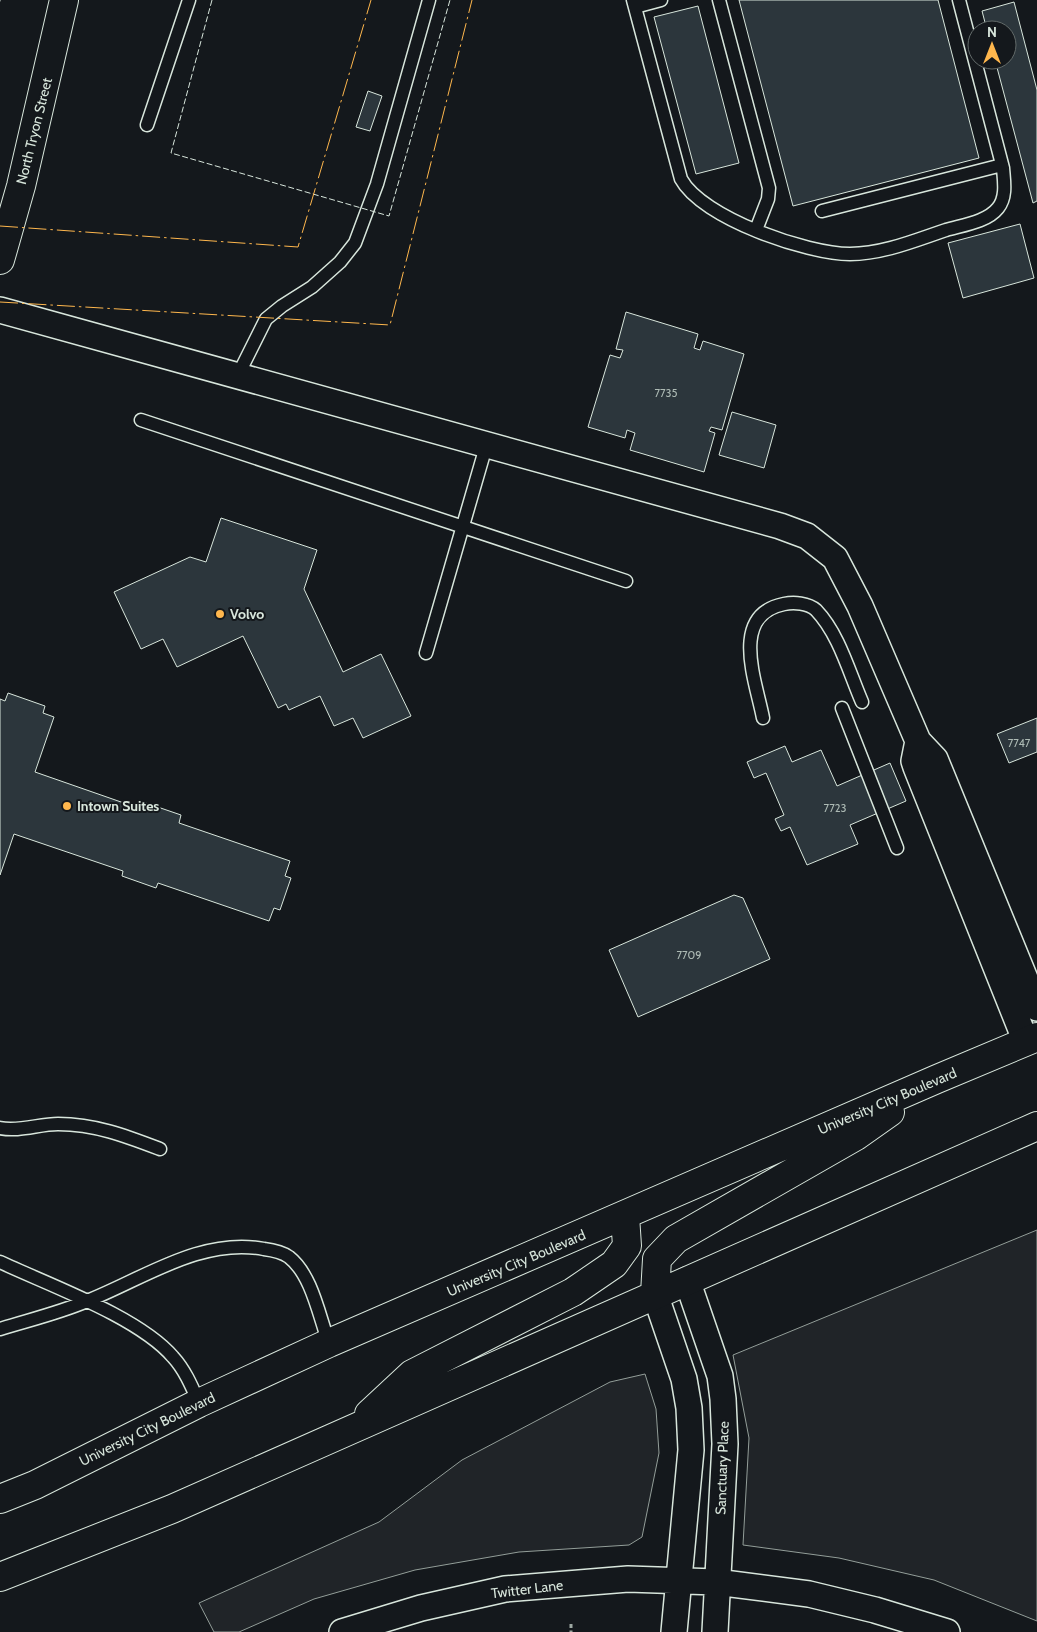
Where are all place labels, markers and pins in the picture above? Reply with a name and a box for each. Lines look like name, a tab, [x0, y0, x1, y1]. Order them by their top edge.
place label: Volvo	[230, 605, 264, 623]
marker: Volvo	[214, 608, 226, 620]
place label: Intown Suites	[77, 797, 159, 815]
marker: Intown Suites	[61, 800, 73, 812]

